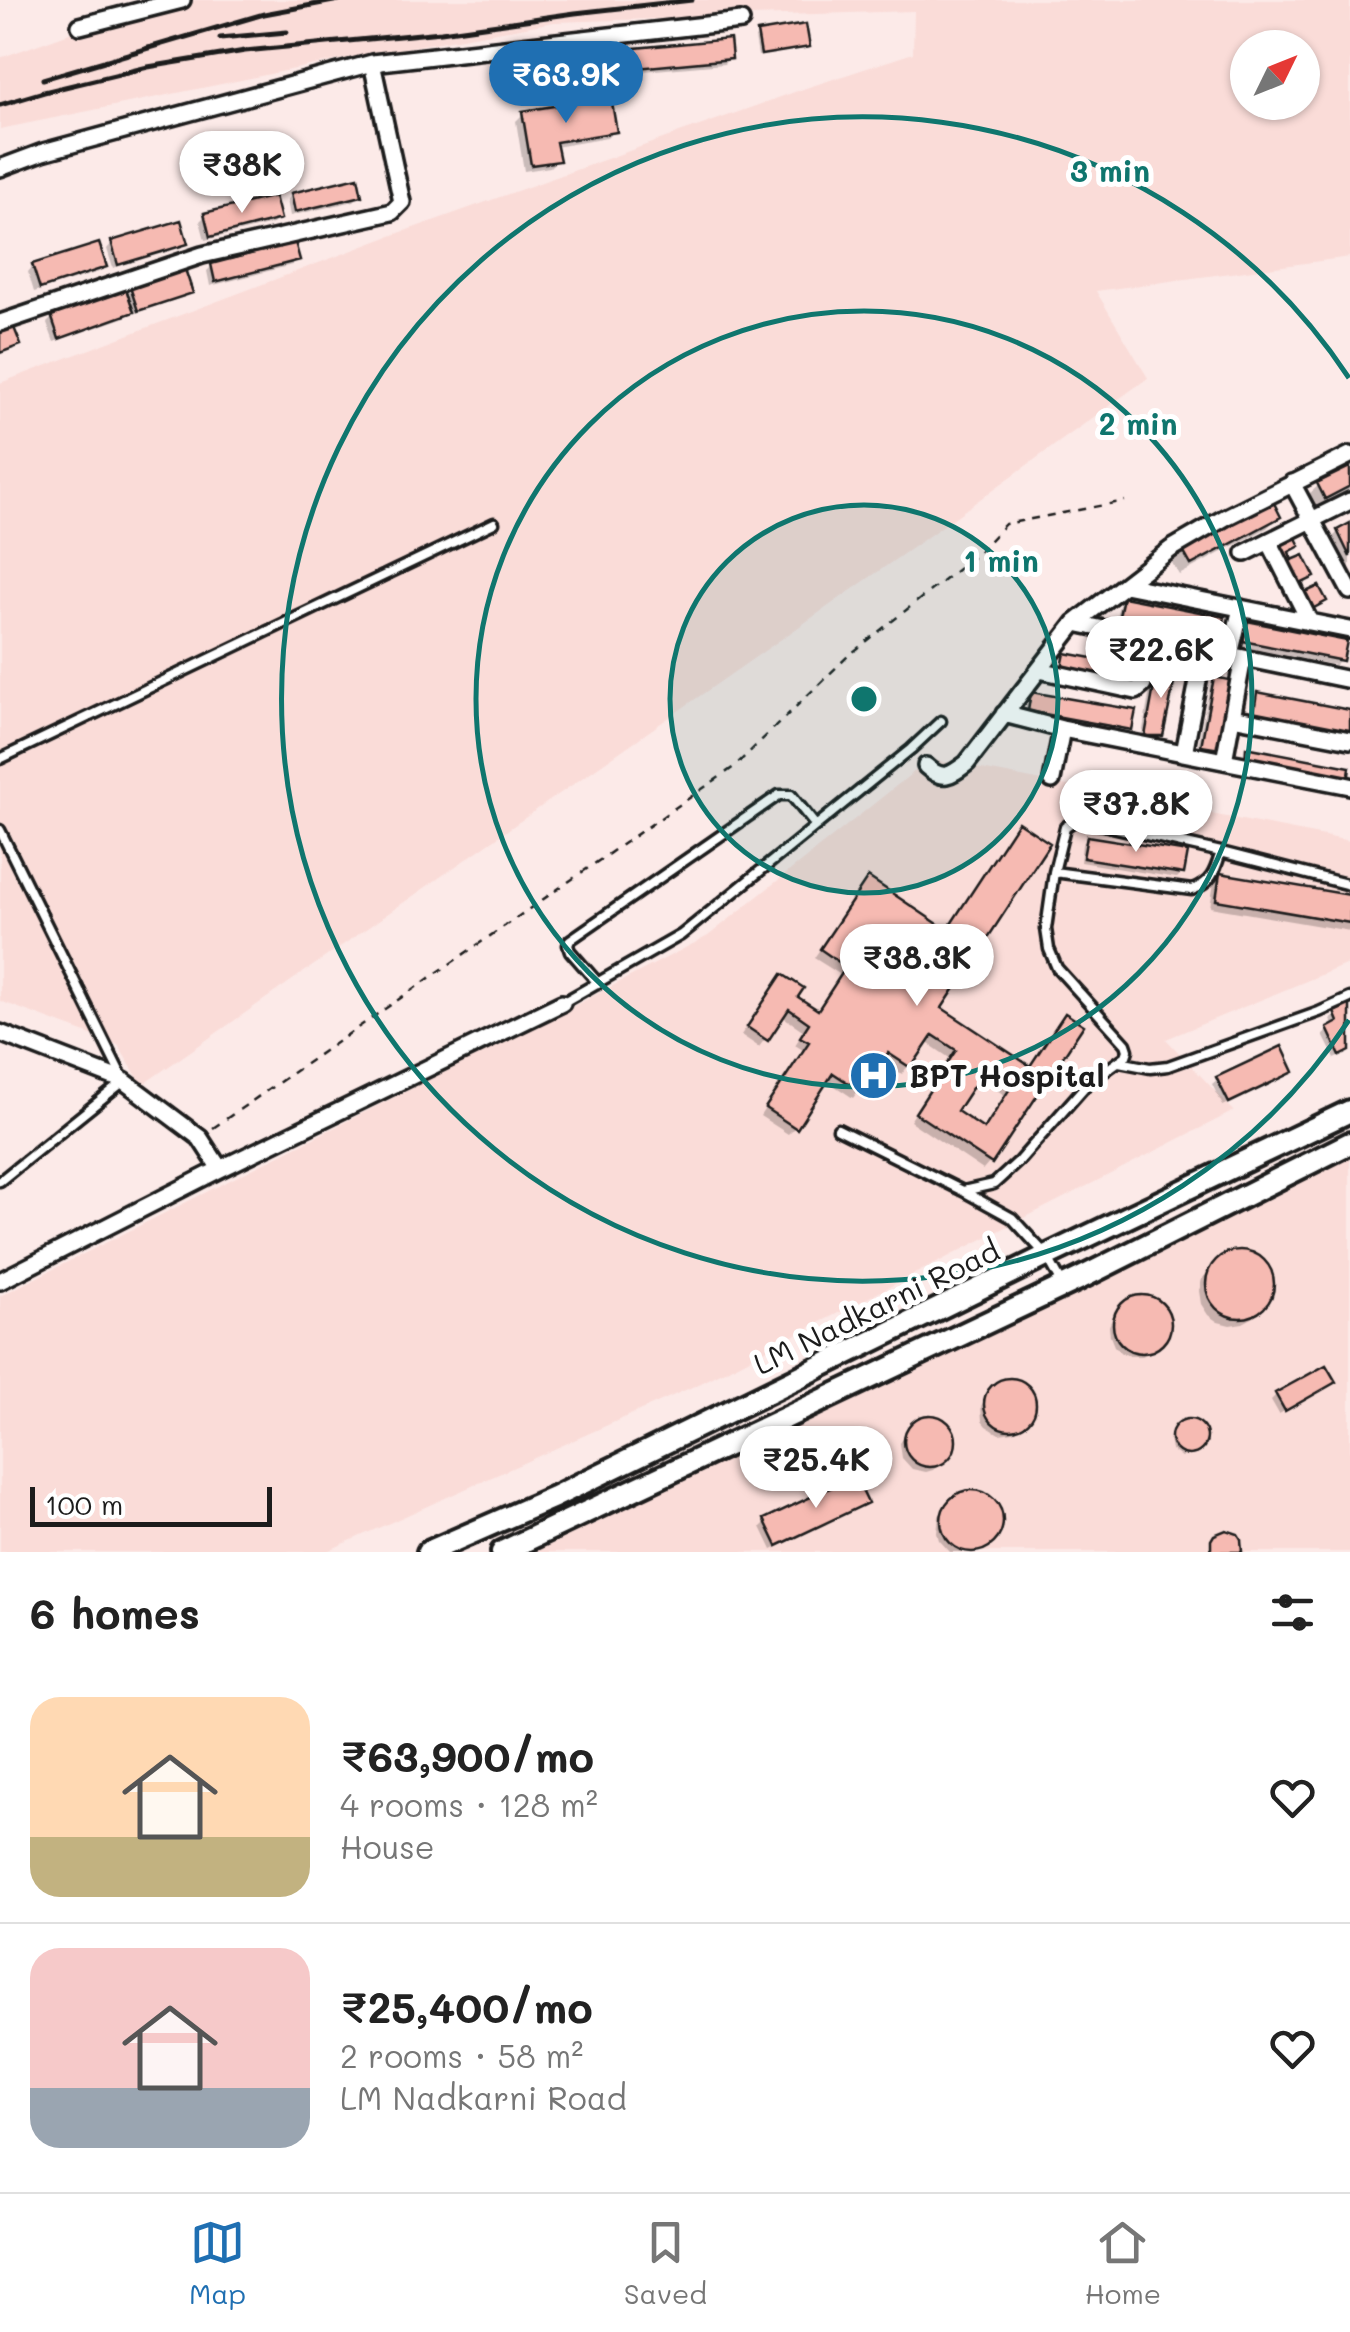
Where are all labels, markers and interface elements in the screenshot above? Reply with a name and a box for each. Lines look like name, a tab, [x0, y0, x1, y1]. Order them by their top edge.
north arrow	[1230, 30, 1320, 120]
map controls	[1230, 30, 1320, 120]
pin: ₹63.9K	[485, 41, 647, 126]
text: ₹63.9K	[511, 52, 621, 94]
pin: ₹38K	[183, 131, 301, 216]
text: ₹38K	[201, 142, 283, 184]
text: 3 min	[1070, 150, 1150, 190]
text: 2 min	[1099, 403, 1177, 443]
text: 1 min	[963, 540, 1039, 580]
pin: ₹22.6K	[1080, 616, 1242, 701]
text: ₹22.6K	[1107, 627, 1215, 669]
centre of rings	[846, 681, 882, 717]
pin: ₹37.8K	[1055, 770, 1217, 855]
text: ₹37.8K	[1082, 781, 1190, 823]
pin: ₹38.3K	[836, 924, 998, 1009]
text: ₹38.3K	[862, 935, 972, 977]
hospital icon: BPT Hospital	[848, 1049, 900, 1101]
place label: BPT Hospital	[909, 1055, 1105, 1095]
street label: LM Nadkarni Road	[746, 1229, 1006, 1383]
pin: ₹25.4K	[735, 1426, 897, 1511]
text: ₹25.4K	[762, 1437, 870, 1479]
scale bar	[30, 1482, 272, 1526]
text: 100 m	[45, 1486, 123, 1522]
text: 6 homes	[30, 1585, 200, 1640]
icon: filters	[1265, 1585, 1320, 1640]
text: ₹63,900/mo	[340, 1728, 594, 1783]
icon: home	[110, 1737, 230, 1857]
icon: heart	[1265, 1770, 1320, 1825]
text: 4 rooms · 128 m²	[340, 1783, 598, 1825]
text: House	[340, 1825, 435, 1867]
text: ₹25,400/mo	[340, 1979, 593, 2034]
icon: home	[110, 1988, 230, 2108]
icon: heart	[1265, 2021, 1320, 2076]
text: 2 rooms · 58 m²	[340, 2034, 583, 2076]
text: LM Nadkarni Road	[340, 2076, 627, 2118]
tab: Map	[189, 2215, 246, 2311]
tab: Saved	[624, 2215, 707, 2311]
tab: Home	[1085, 2215, 1161, 2311]

